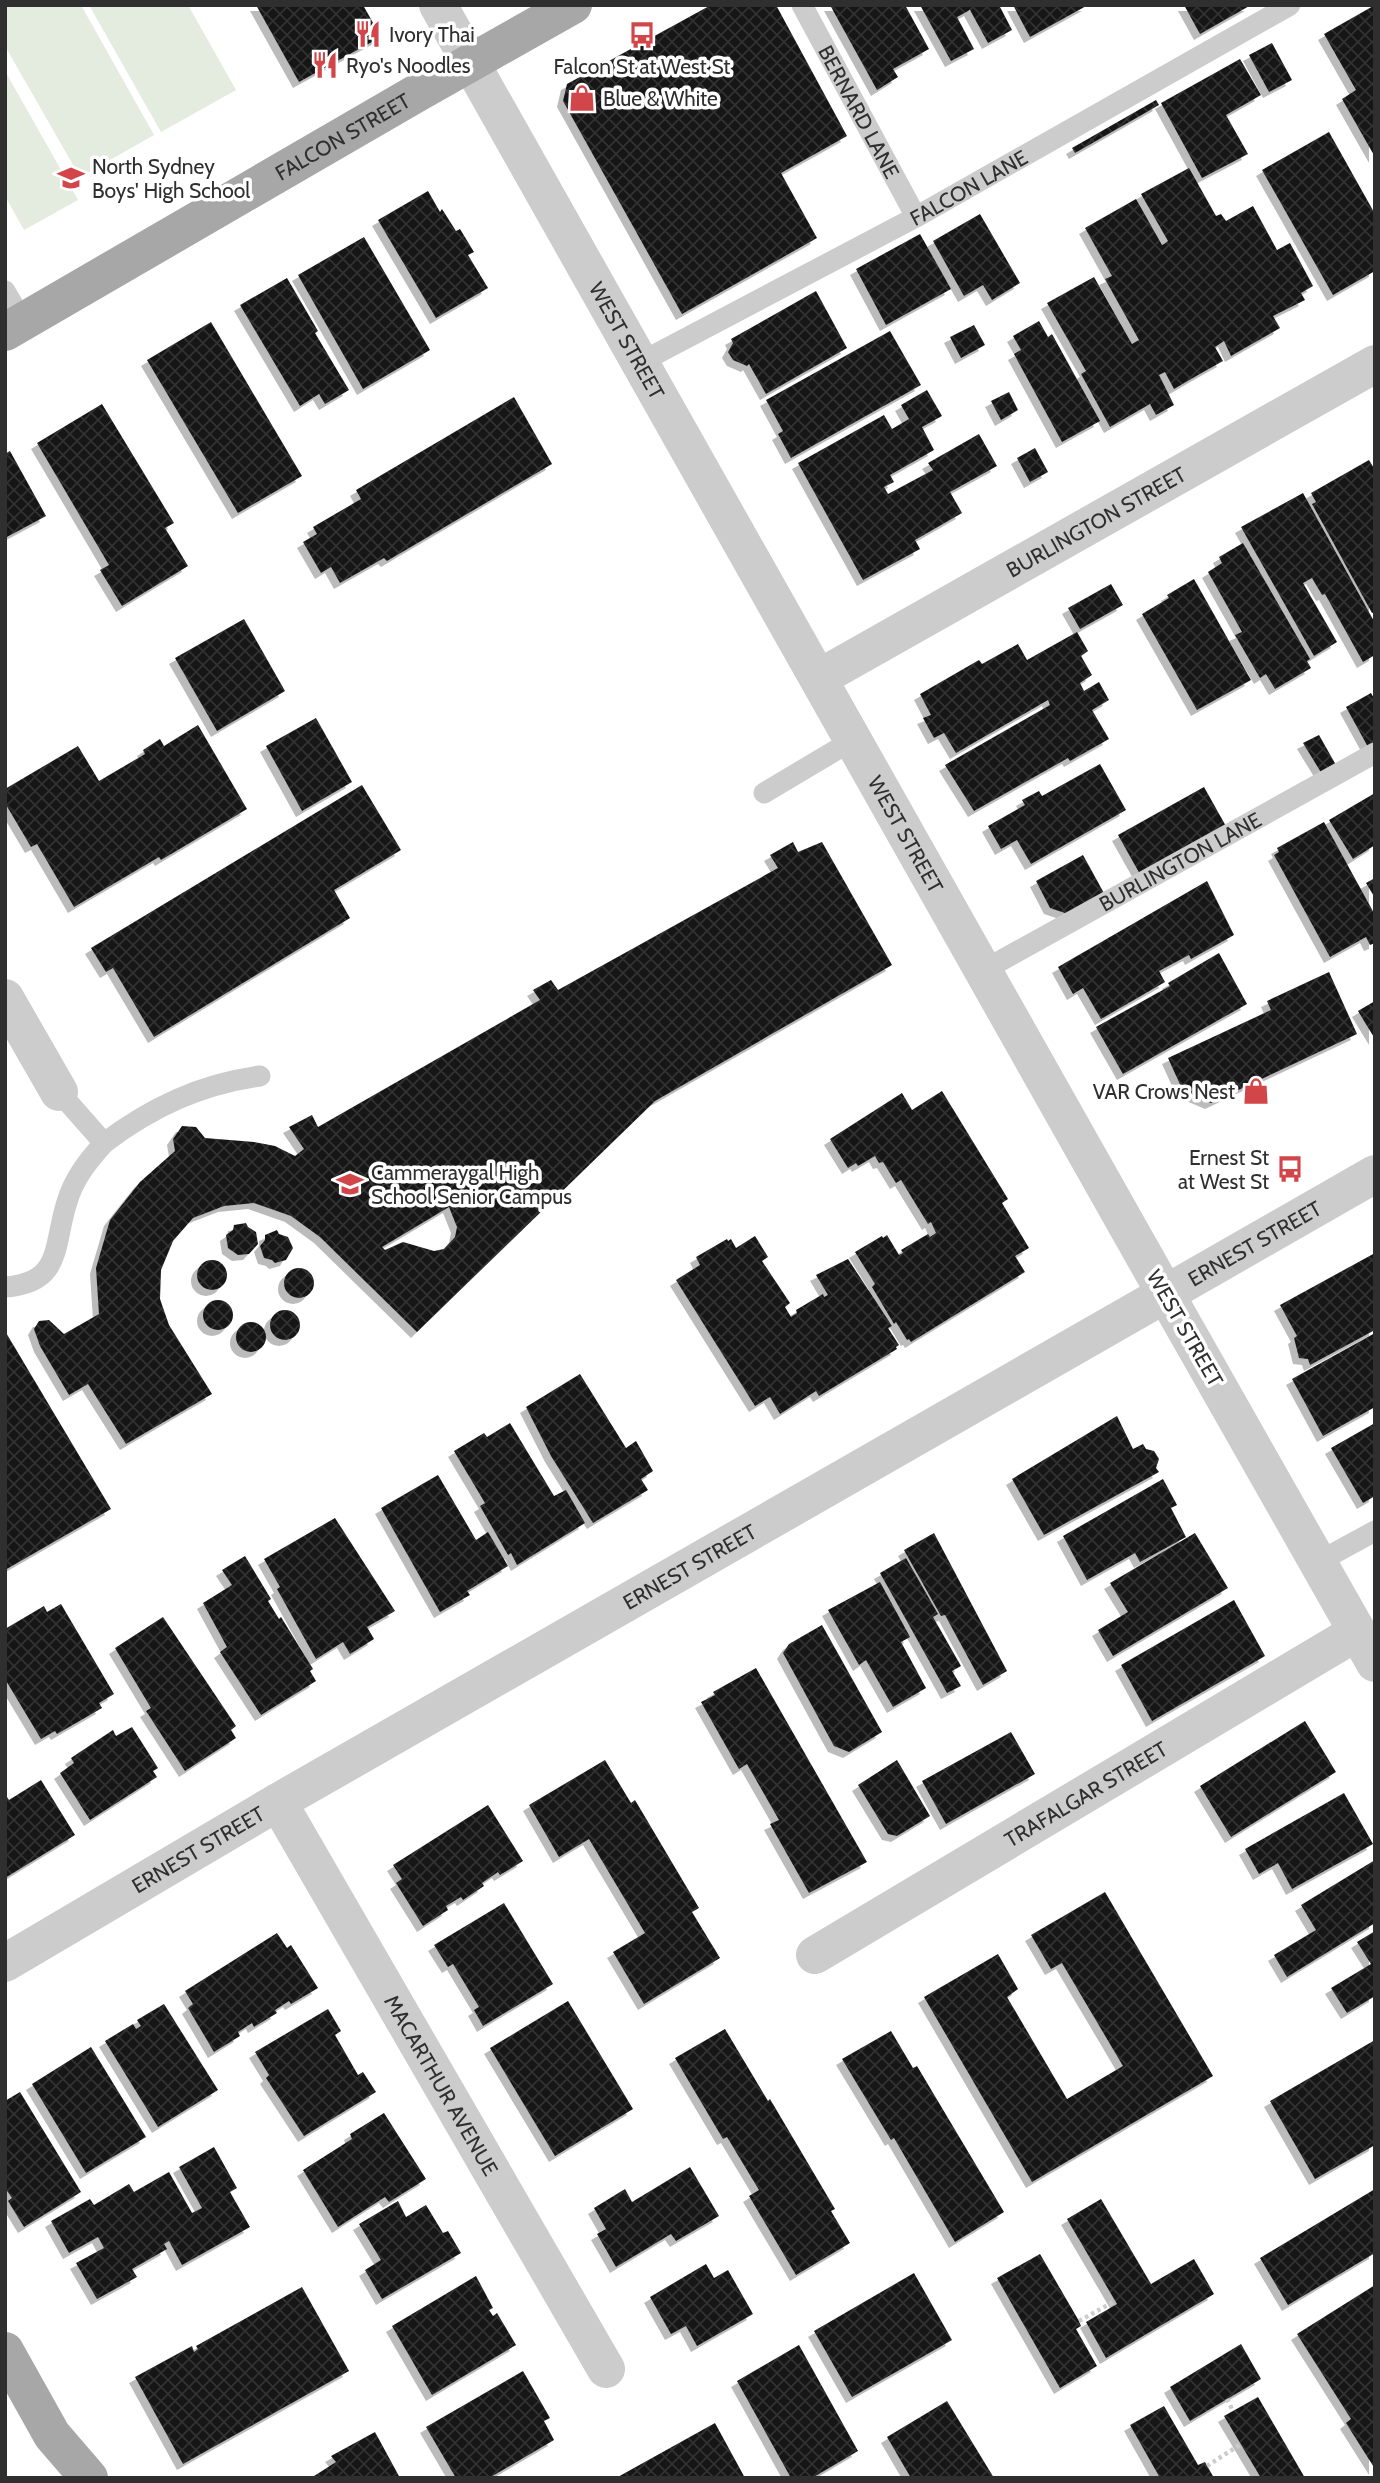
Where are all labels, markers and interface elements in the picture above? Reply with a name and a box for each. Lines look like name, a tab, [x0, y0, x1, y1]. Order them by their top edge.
restaurant icon: Ivory Thai	[353, 19, 383, 49]
bus stop icon: Falcon St at West St	[627, 20, 657, 50]
place label: Ivory Thai	[389, 22, 475, 47]
street label: BERNARD LANE	[813, 41, 905, 182]
restaurant icon: Ryo's Noodles	[310, 50, 340, 80]
place label: Ryo's Noodles	[346, 53, 471, 78]
place label: Falcon St at West St	[554, 54, 730, 79]
shop icon: Blue & White	[567, 83, 597, 113]
place label: Blue & White	[603, 86, 718, 111]
street label: FALCON STREET	[270, 87, 414, 185]
street label: FALCON LANE	[905, 144, 1031, 231]
place label: North Sydney Boys' High School	[92, 154, 250, 203]
school or university icon: North Sydney Boys' High School	[56, 163, 86, 193]
street label: WEST STREET	[584, 277, 670, 403]
street label: BURLINGTON STREET	[1002, 461, 1190, 582]
street label: WEST STREET	[863, 771, 949, 897]
street label: BURLINGTON LANE	[1094, 806, 1265, 916]
shop icon: VAR Crows Nest	[1241, 1076, 1271, 1106]
place label: VAR Crows Nest	[1093, 1079, 1235, 1104]
place label: Ernest St at West St	[1178, 1145, 1269, 1194]
bus stop icon: Ernest St at West St	[1275, 1154, 1305, 1184]
place label: Cammeraygal High School Senior Campus	[371, 1160, 572, 1209]
school or university icon: Cammeraygal High School Senior Campus	[335, 1169, 365, 1199]
street label: ERNEST STREET	[1183, 1195, 1326, 1291]
street label: WEST STREET	[1142, 1265, 1228, 1391]
street label: ERNEST STREET	[618, 1518, 761, 1614]
street label: TRAFALGAR STREET	[1000, 1736, 1171, 1852]
street label: ERNEST STREET	[127, 1800, 269, 1898]
street label: MACARTHUR AVENUE	[380, 1990, 504, 2180]

